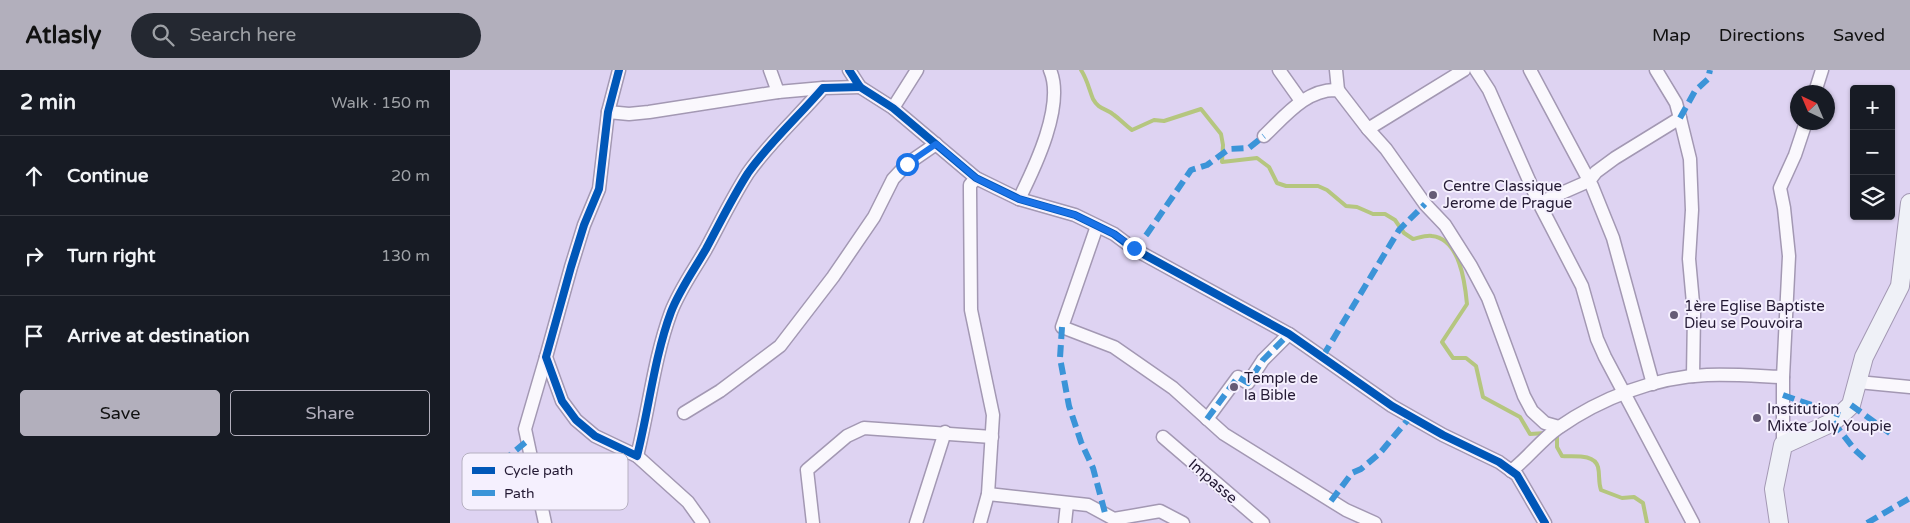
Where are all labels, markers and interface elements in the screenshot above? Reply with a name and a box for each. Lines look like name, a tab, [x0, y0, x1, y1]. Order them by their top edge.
search box	[131, 13, 481, 58]
text: Atlasly	[25, 21, 101, 50]
icon: search	[149, 21, 177, 49]
text: Search here	[189, 24, 296, 46]
text: Map	[1652, 24, 1691, 46]
text: Directions	[1719, 24, 1805, 46]
text: Saved	[1833, 24, 1885, 46]
north arrow	[1790, 85, 1835, 130]
map controls	[1850, 85, 1895, 220]
button: +	[1850, 85, 1895, 130]
text: 2 min	[20, 90, 76, 115]
text: Walk · 150 m	[331, 93, 430, 113]
button: −	[1850, 130, 1895, 175]
route start	[896, 153, 919, 176]
icon: ahead	[20, 162, 48, 190]
text: Continue	[67, 165, 149, 187]
text: 20 m	[391, 166, 430, 186]
button: layers	[1850, 175, 1895, 220]
place label: Centre Classique Jerome de Prague	[1443, 177, 1572, 212]
marker: Centre Classique Jerome de Prague	[1427, 189, 1439, 201]
route end	[1123, 237, 1146, 260]
icon: right	[20, 242, 48, 270]
text: Turn right	[67, 245, 155, 267]
text: 130 m	[381, 246, 430, 266]
place label: 1ère Eglise Baptiste Dieu se Pouvoira	[1684, 297, 1825, 332]
marker: 1ère Eglise Baptiste Dieu se Pouvoira	[1668, 309, 1680, 321]
icon: arrive	[20, 322, 48, 350]
text: Arrive at destination	[67, 325, 250, 347]
place label: Temple de la Bible	[1244, 369, 1318, 404]
marker: Temple de la Bible	[1228, 381, 1240, 393]
button: Save	[20, 390, 220, 436]
button: Share	[230, 390, 430, 436]
place label: Institution Mixte Joly Youpie	[1767, 400, 1891, 435]
marker: Institution Mixte Joly Youpie	[1751, 412, 1763, 424]
legend	[462, 453, 628, 510]
street label: Impasse	[1185, 455, 1241, 507]
text: Cycle path	[504, 462, 573, 479]
text: Path	[504, 485, 535, 502]

